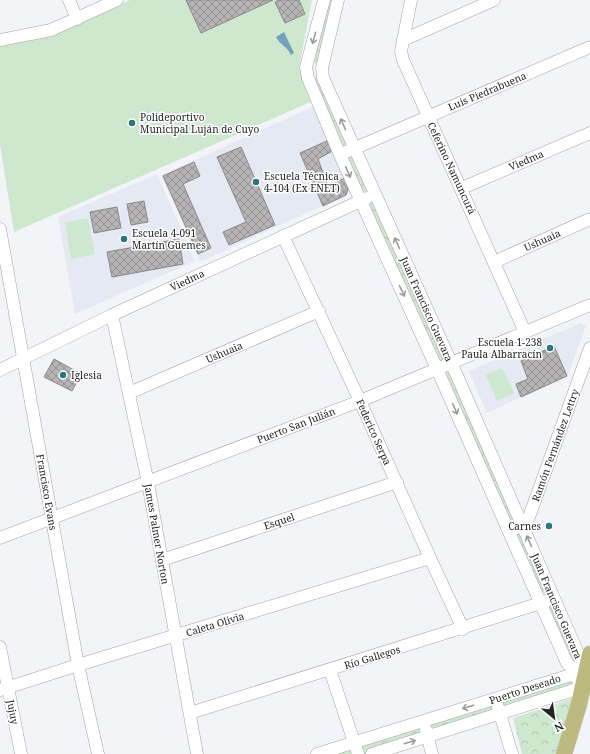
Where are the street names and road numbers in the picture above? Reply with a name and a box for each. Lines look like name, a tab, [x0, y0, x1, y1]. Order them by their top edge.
street label: Luis Piedrabuena	[446, 68, 529, 114]
street label: Ceferino Namuncurá	[424, 120, 480, 217]
street label: Viedma	[506, 146, 546, 174]
street label: Ushuaia	[521, 226, 563, 254]
street label: Juan Francisco Guevara	[397, 253, 457, 364]
street label: Viedma	[167, 266, 207, 294]
street label: Ushuaia	[203, 338, 245, 366]
street label: Ramón Fernández Lettry	[528, 386, 582, 503]
street label: Federico Serpa	[353, 397, 395, 468]
street label: Puerto San Julián	[255, 403, 338, 446]
street label: Francisco Evans	[33, 453, 61, 532]
street label: James Palmer Norton	[141, 482, 173, 586]
street label: Esquel	[262, 509, 296, 533]
street label: Juan Francisco Guevara	[528, 550, 586, 661]
street label: Caleta Olivia	[184, 608, 246, 640]
street label: Río Gallegos	[342, 642, 402, 672]
street label: Puerto Deseado	[487, 671, 563, 707]
street label: Jujuy	[4, 697, 22, 726]

